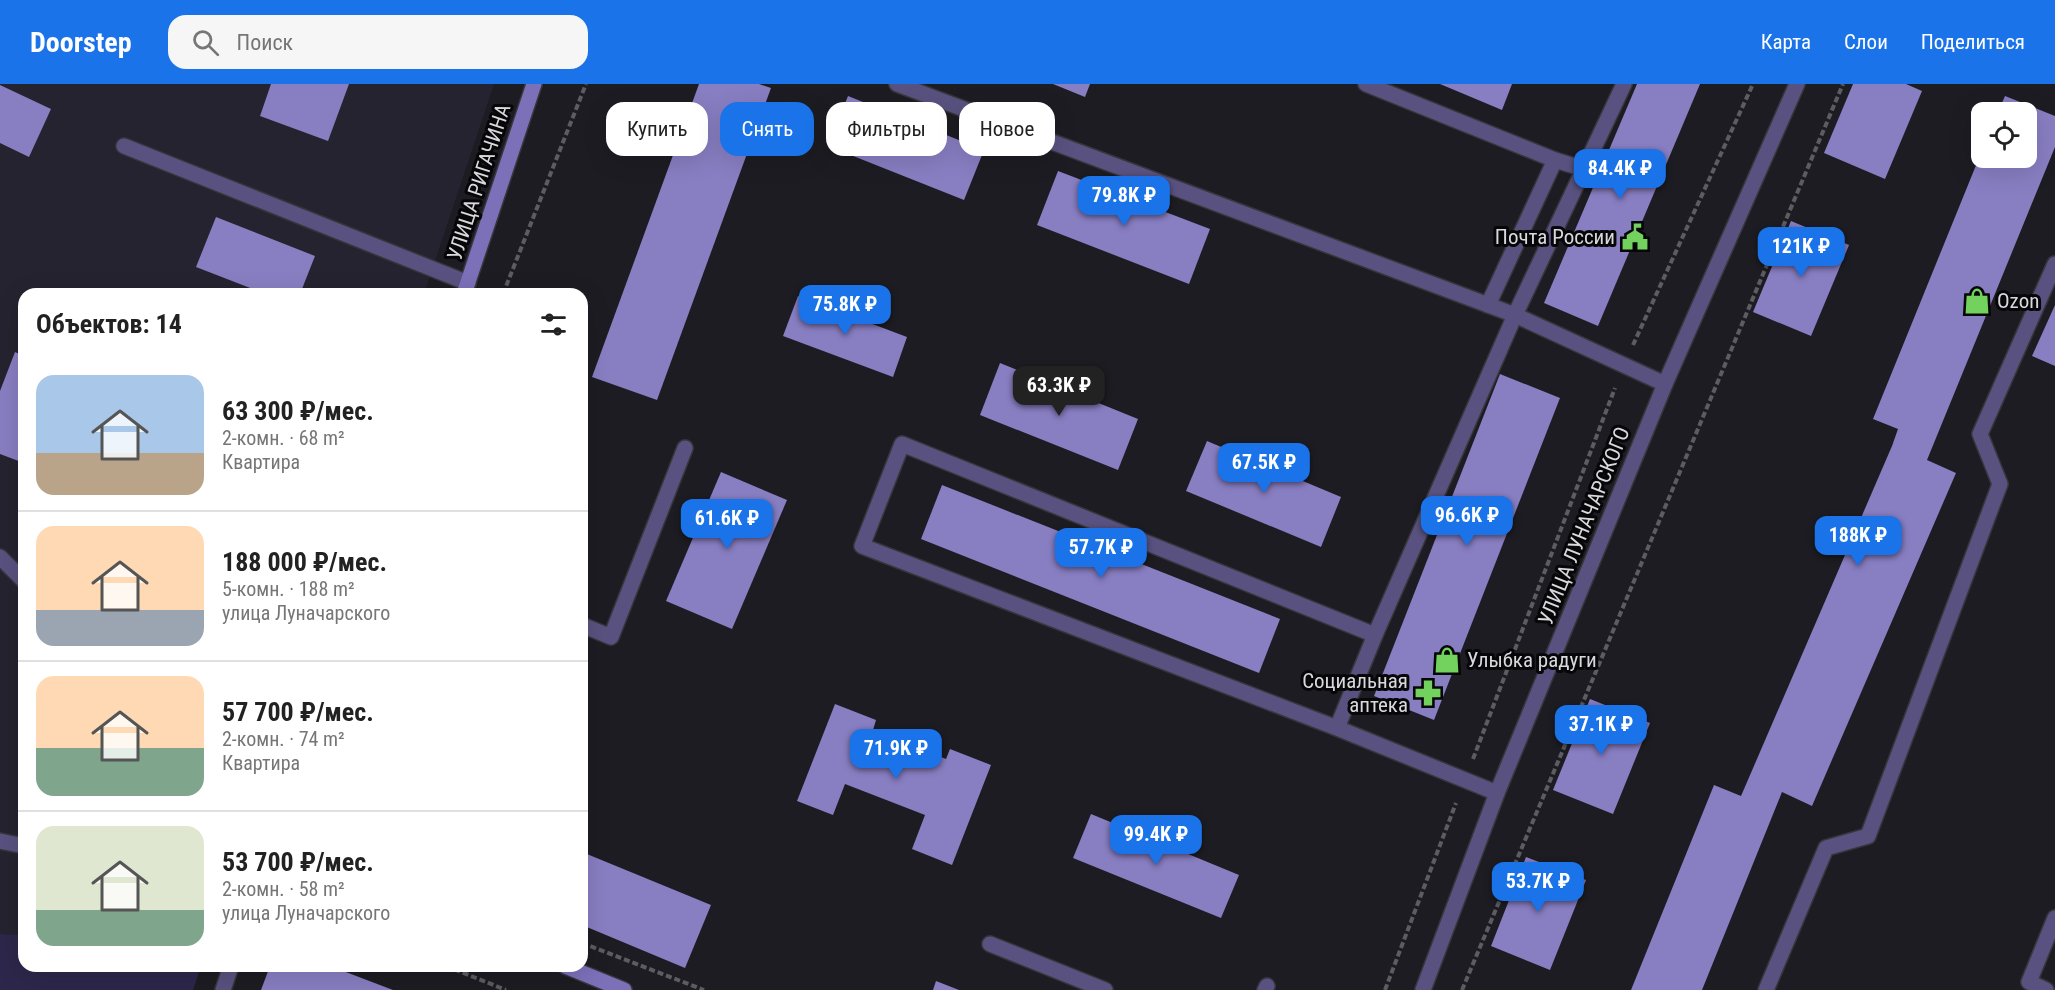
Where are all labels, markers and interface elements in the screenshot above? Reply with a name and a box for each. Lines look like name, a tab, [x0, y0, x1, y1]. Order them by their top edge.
search box	[168, 15, 588, 69]
text: Doorstep	[30, 26, 132, 59]
icon: search	[189, 26, 222, 59]
text: Поиск	[237, 30, 293, 55]
text: Карта	[1761, 30, 1811, 54]
text: Слои	[1844, 30, 1888, 54]
text: Поделиться	[1921, 30, 2025, 54]
street label: УЛИЦА РИГАЧИНА	[442, 101, 516, 263]
chip: Купить	[606, 102, 708, 156]
chip: Снять	[720, 102, 814, 156]
chip: Фильтры	[826, 102, 947, 156]
chip: Новое	[959, 102, 1055, 156]
map controls	[1971, 102, 2037, 168]
button: locate	[1971, 102, 2037, 168]
pin: 84.4K ₽	[1565, 149, 1675, 200]
text: 84.4K ₽	[1588, 156, 1652, 180]
pin: 79.8K ₽	[1069, 176, 1179, 227]
text: 79.8K ₽	[1092, 183, 1156, 207]
public building icon: Почта России	[1620, 222, 1650, 252]
place label: Почта России	[1495, 225, 1615, 249]
pin: 121K ₽	[1752, 227, 1850, 278]
text: 121K ₽	[1772, 234, 1830, 258]
pin: 75.8K ₽	[790, 285, 900, 336]
shop icon: Ozon	[1962, 286, 1992, 316]
place label: Ozon	[1997, 289, 2039, 313]
text: 75.8K ₽	[813, 292, 877, 316]
icon: filters	[537, 308, 570, 341]
text: Объектов: 14	[36, 309, 182, 339]
pin: 63.3K ₽	[1004, 366, 1114, 417]
text: 63.3K ₽	[1027, 373, 1091, 397]
text: 63 300 ₽/мес.	[222, 396, 374, 426]
icon: home	[84, 399, 156, 471]
street label: УЛИЦА ЛУНАЧАРСКОГО	[1533, 424, 1635, 628]
text: 2-комн. · 68 m²	[222, 426, 345, 450]
pin: 67.5K ₽	[1209, 443, 1319, 494]
text: Квартира	[222, 450, 300, 474]
text: 67.5K ₽	[1232, 450, 1296, 474]
pin: 96.6K ₽	[1412, 496, 1522, 547]
pin: 61.6K ₽	[672, 499, 782, 550]
text: 96.6K ₽	[1435, 503, 1499, 527]
text: 61.6K ₽	[695, 506, 759, 530]
pin: 188K ₽	[1809, 516, 1907, 567]
text: 188K ₽	[1829, 523, 1887, 547]
pin: 57.7K ₽	[1046, 528, 1156, 579]
text: 57.7K ₽	[1069, 535, 1133, 559]
text: 188 000 ₽/мес.	[222, 547, 387, 577]
icon: home	[84, 550, 156, 622]
text: 5-комн. · 188 m²	[222, 577, 355, 601]
text: улица Луначарского	[222, 601, 390, 625]
shop icon: Улыбка радуги	[1432, 645, 1462, 675]
place label: Улыбка радуги	[1467, 648, 1597, 672]
place label: Социальная аптека	[1302, 669, 1408, 717]
pharmacy icon: Социальная аптека	[1413, 678, 1443, 708]
text: 57 700 ₽/мес.	[222, 697, 374, 727]
icon: home	[84, 700, 156, 772]
pin: 37.1K ₽	[1546, 705, 1656, 756]
text: 37.1K ₽	[1569, 712, 1633, 736]
text: 2-комн. · 74 m²	[222, 727, 345, 751]
pin: 71.9K ₽	[841, 729, 951, 780]
text: 71.9K ₽	[864, 736, 928, 760]
text: Квартира	[222, 751, 300, 775]
pin: 99.4K ₽	[1101, 815, 1211, 866]
text: 99.4K ₽	[1124, 822, 1188, 846]
text: 53 700 ₽/мес.	[222, 847, 374, 877]
icon: home	[84, 850, 156, 922]
pin: 53.7K ₽	[1483, 862, 1593, 913]
text: 53.7K ₽	[1506, 869, 1570, 893]
text: 2-комн. · 58 m²	[222, 877, 345, 901]
text: улица Луначарского	[222, 901, 390, 925]

